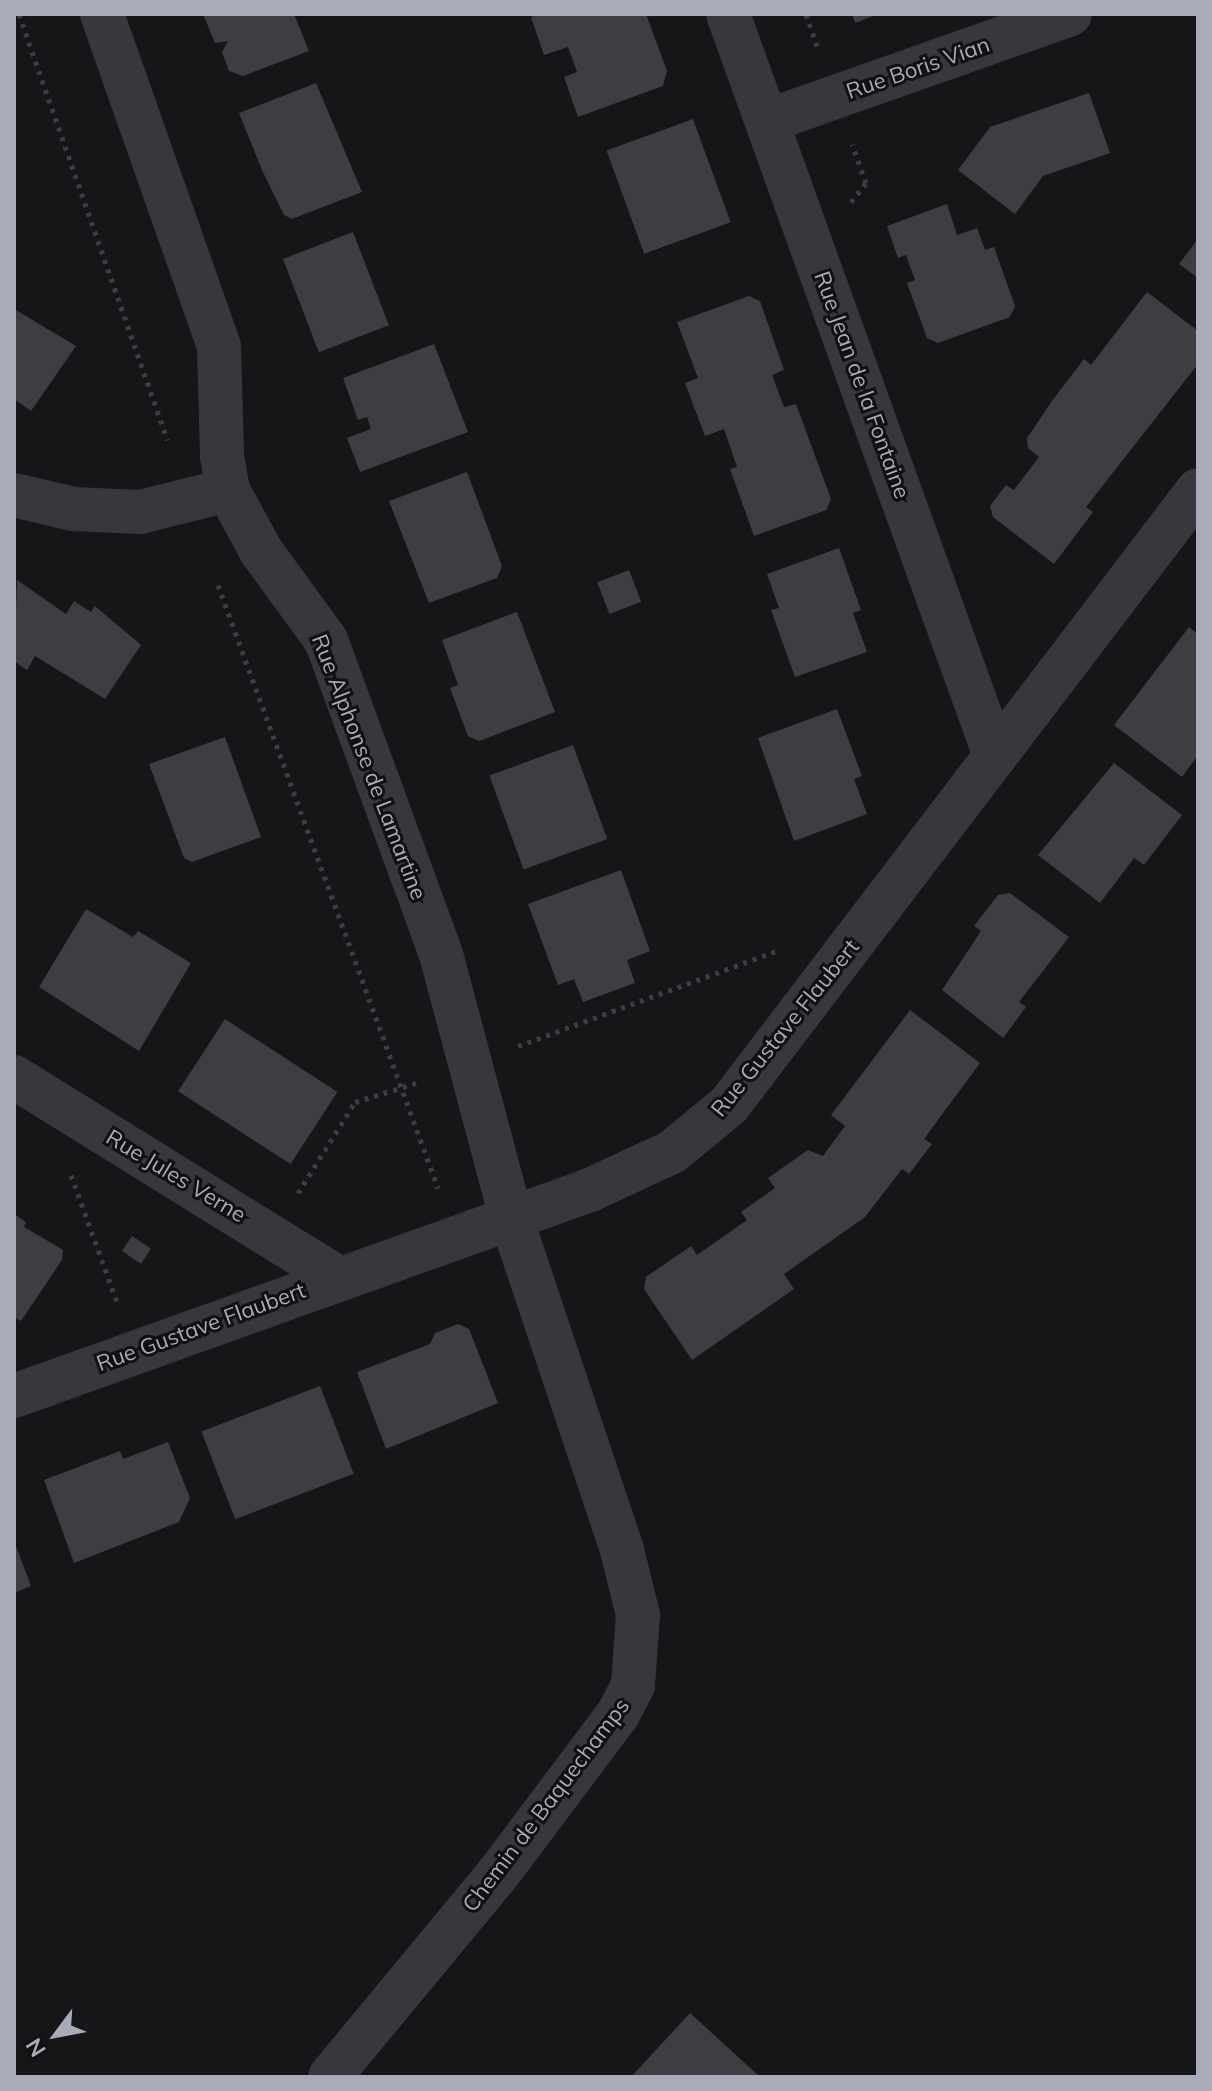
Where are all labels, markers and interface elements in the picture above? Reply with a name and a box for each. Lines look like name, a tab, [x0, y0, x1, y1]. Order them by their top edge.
street label: Rue Boris Vian	[843, 31, 993, 105]
street label: Rue Jean de la Fontaine	[809, 268, 915, 502]
street label: Rue Alphonse de Lamartine	[306, 631, 432, 903]
street label: Rue Gustave Flaubert	[705, 934, 865, 1122]
street label: Rue Jules Verne	[101, 1124, 251, 1228]
street label: Rue Gustave Flaubert	[93, 1277, 309, 1377]
street label: Chemin de Baquechamps	[457, 1693, 635, 1917]
north arrow	[16, 1995, 96, 2075]
text: N	[19, 2033, 52, 2062]

